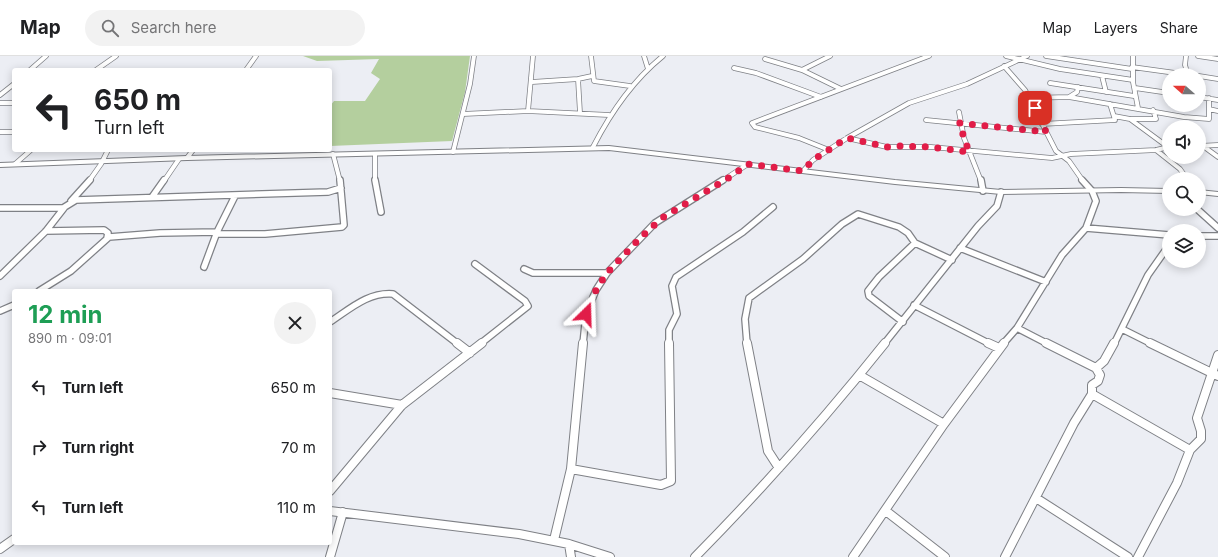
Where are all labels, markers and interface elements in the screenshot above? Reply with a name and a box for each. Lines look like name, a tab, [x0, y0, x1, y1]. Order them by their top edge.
search box	[85, 10, 365, 46]
text: Map	[20, 16, 61, 39]
icon: search	[99, 17, 121, 39]
text: Search here	[131, 18, 216, 37]
text: Map	[1043, 19, 1072, 36]
text: Layers	[1094, 19, 1138, 36]
text: Share	[1160, 19, 1198, 36]
north arrow	[1162, 68, 1206, 112]
map controls	[1162, 68, 1206, 268]
text: 650 m	[94, 83, 181, 117]
icon: left	[28, 84, 80, 136]
pin	[1018, 91, 1052, 125]
icon: arrive	[1024, 97, 1046, 119]
text: Turn left	[94, 117, 164, 138]
button: sound	[1162, 120, 1206, 164]
button: search	[1162, 172, 1206, 216]
button: layers	[1162, 224, 1206, 268]
position arrow	[565, 293, 607, 335]
text: 12 min	[28, 300, 103, 329]
button: close	[274, 302, 316, 344]
text: 890 m · 09:01	[28, 330, 112, 346]
icon: left	[28, 376, 50, 398]
text: Turn left	[62, 378, 123, 397]
text: 650 m	[271, 378, 316, 397]
icon: right	[28, 436, 50, 458]
text: Turn right	[62, 438, 134, 457]
text: 70 m	[281, 438, 316, 457]
icon: left	[28, 496, 50, 518]
text: Turn left	[62, 498, 123, 517]
text: 110 m	[277, 498, 316, 517]

